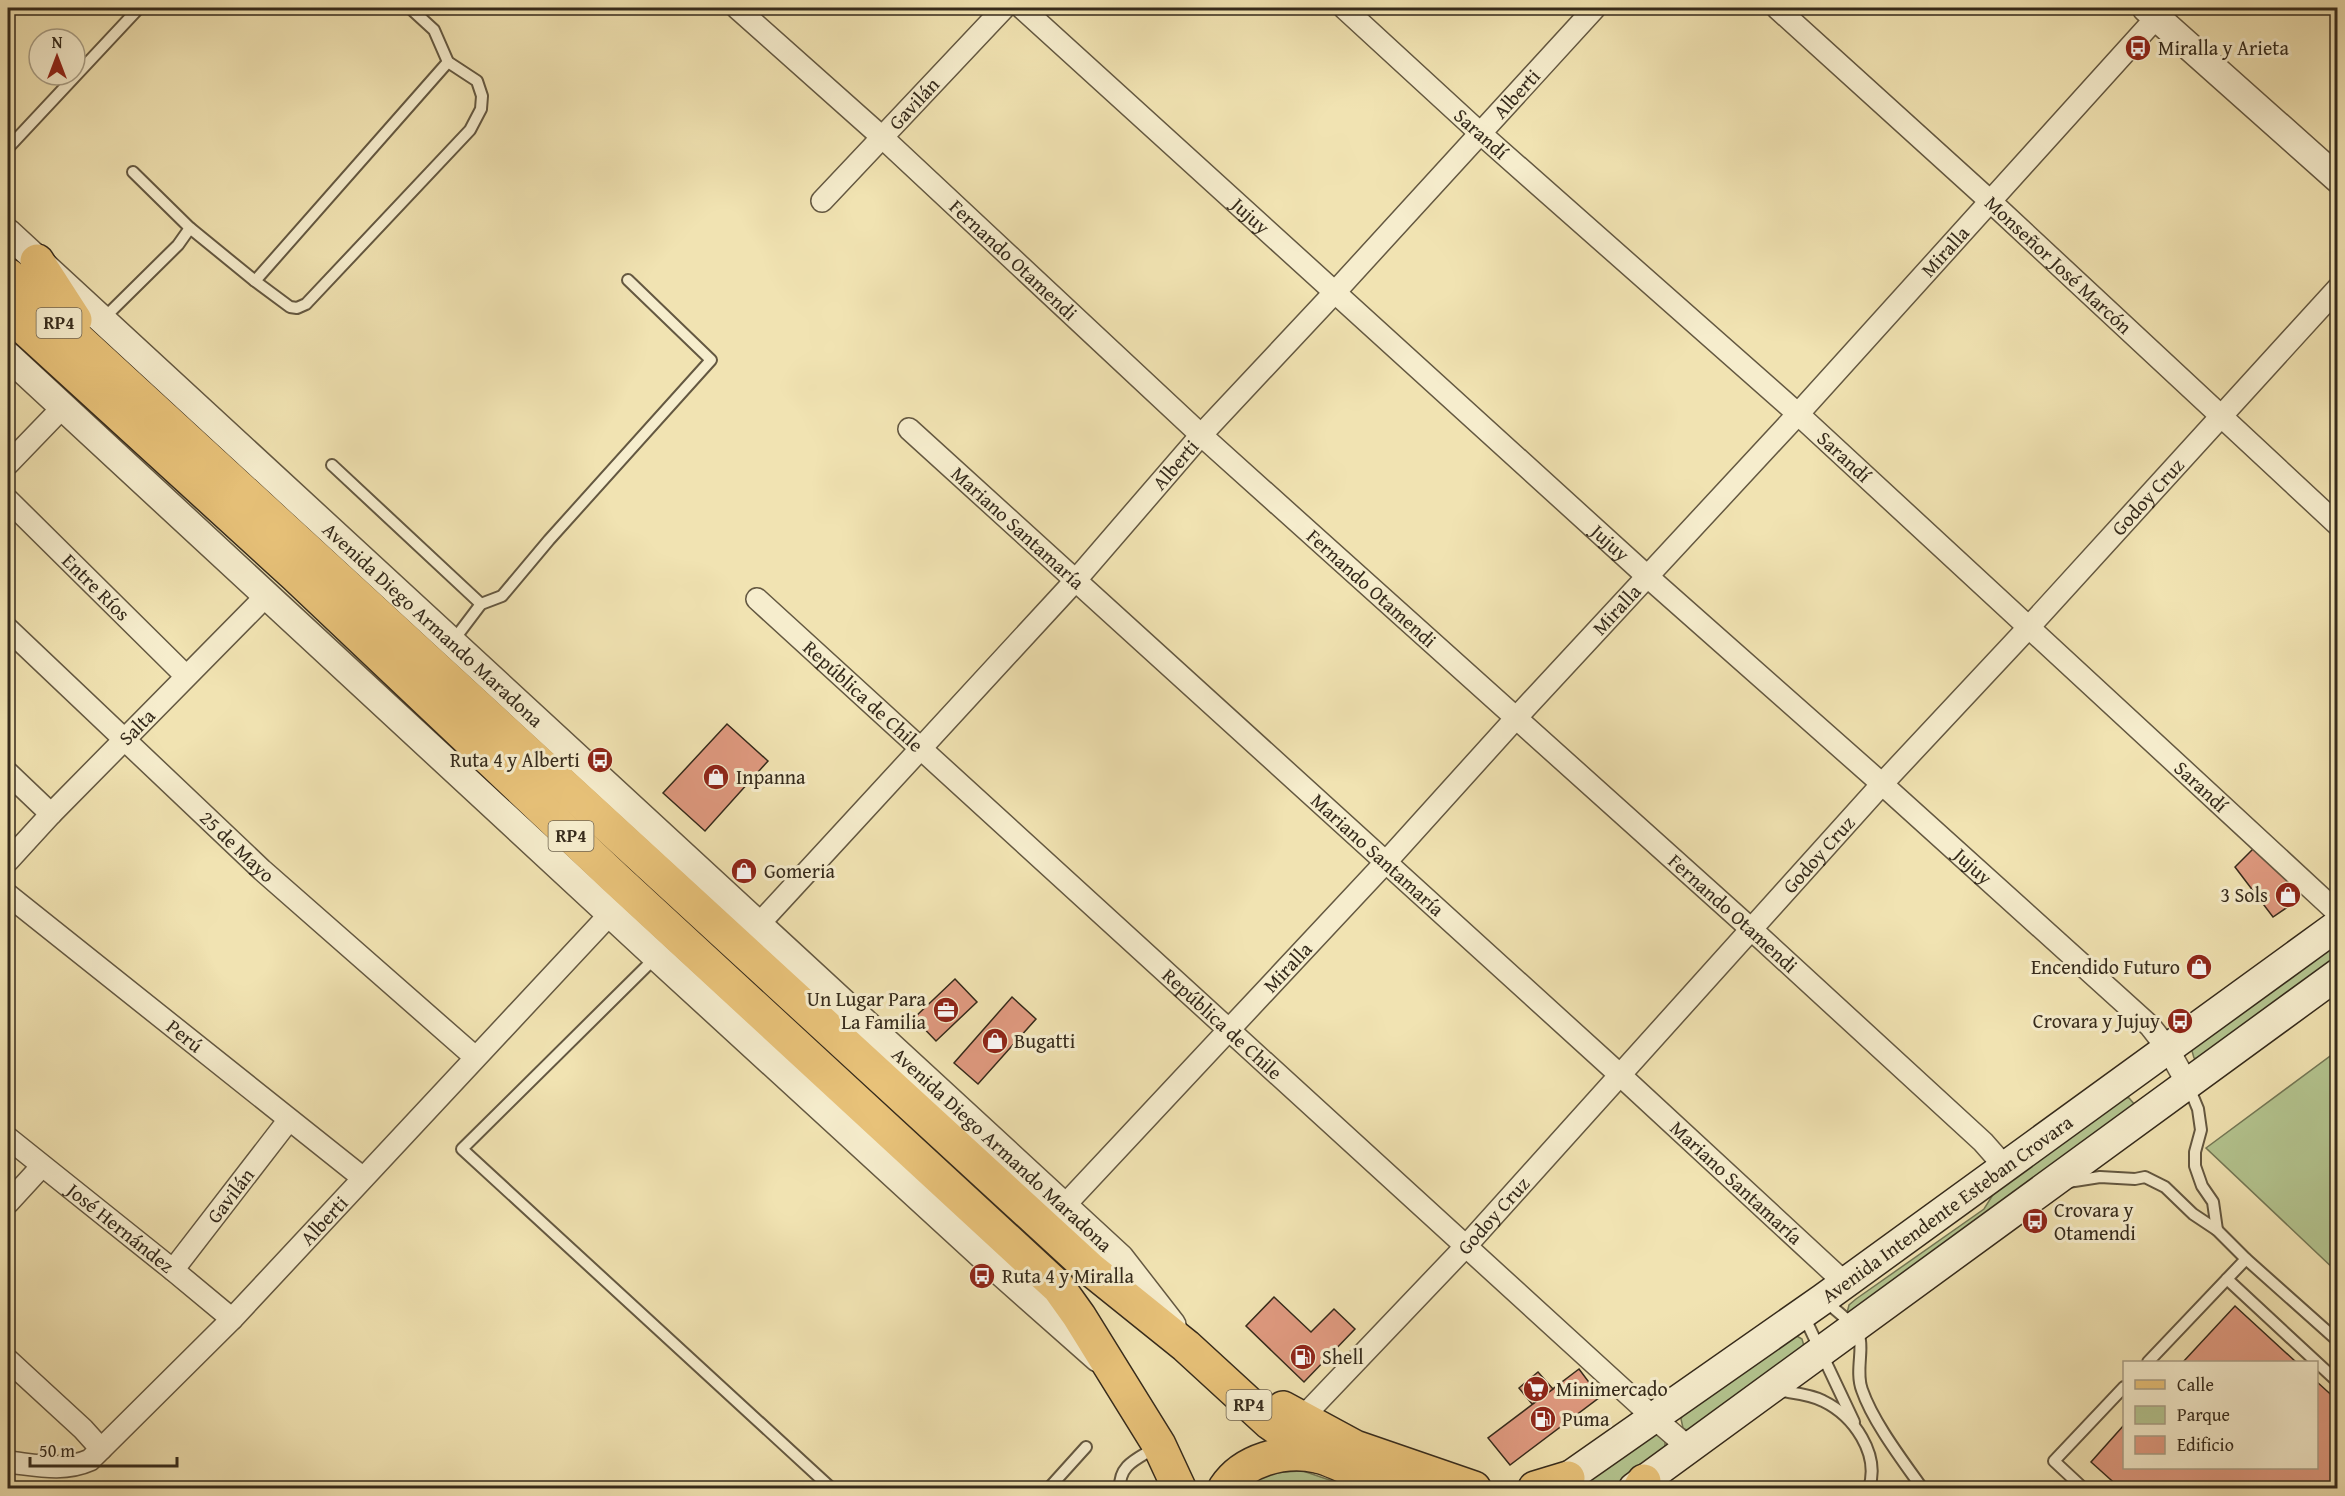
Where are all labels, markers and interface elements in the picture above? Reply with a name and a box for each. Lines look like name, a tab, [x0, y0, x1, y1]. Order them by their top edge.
north arrow	[27, 27, 87, 87]
text: N	[52, 30, 63, 54]
bus stop icon: Miralla y Arieta	[2123, 33, 2153, 63]
place label: Miralla y Arieta	[2158, 33, 2289, 62]
street label: Alberti	[1486, 62, 1547, 125]
street label: Gavilán	[881, 70, 946, 136]
street label: Sarandí	[1448, 101, 1515, 166]
street label: Jujuy	[1223, 188, 1277, 241]
street label: Monseñor José Marcón	[1979, 188, 2139, 340]
street label: Fernando Otamendi	[943, 192, 1085, 327]
street label: Miralla	[1914, 219, 1976, 283]
road number: RP4	[36, 308, 82, 338]
street label: Sarandí	[1811, 424, 1878, 489]
street label: Alberti	[1145, 432, 1205, 496]
street label: Godoy Cruz	[2104, 451, 2191, 542]
street label: Mariano Santamaría	[945, 459, 1092, 596]
street label: Avenida Diego Armando Maradona	[317, 515, 551, 734]
street label: Jujuy	[1583, 515, 1636, 568]
street label: Fernando Otamendi	[1301, 522, 1444, 654]
street label: Entre Ríos	[56, 546, 137, 627]
street label: Miralla	[1585, 577, 1648, 641]
street label: República de Chile	[797, 633, 930, 758]
street label: Salta	[112, 701, 162, 751]
place label: Ruta 4 y Alberti	[450, 745, 580, 774]
bus stop icon: Ruta 4 y Alberti	[585, 745, 615, 775]
street label: Sarandí	[2168, 754, 2235, 819]
shop icon: Inpanna	[701, 762, 731, 792]
place label: Inpanna	[736, 762, 806, 791]
street label: Mariano Santamaría	[1305, 786, 1451, 923]
street label: 25 de Mayo	[194, 803, 281, 889]
street label: Godoy Cruz	[1775, 809, 1861, 899]
road number: RP4	[548, 821, 594, 851]
street label: Jujuy	[1945, 839, 1999, 891]
street label: Fernando Otamendi	[1662, 846, 1805, 979]
shop icon: Gomeria	[729, 856, 759, 886]
place label: Gomeria	[764, 856, 836, 885]
place label: 3 Sols	[2220, 880, 2268, 909]
shop icon: 3 Sols	[2273, 880, 2303, 910]
street label: Miralla	[1256, 935, 1319, 999]
place label: Encendido Futuro	[2031, 952, 2180, 981]
shop icon: Encendido Futuro	[2184, 952, 2214, 982]
street label: República de Chile	[1156, 961, 1289, 1086]
place label: Un Lugar Para La Familia	[807, 984, 927, 1036]
office icon: Un Lugar Para La Familia	[931, 995, 961, 1025]
place label: Crovara y Jujuy	[2033, 1006, 2160, 1035]
bus stop icon: Crovara y Jujuy	[2165, 1006, 2195, 1036]
street label: Perú	[161, 1012, 210, 1059]
shop icon: Bugatti	[980, 1026, 1010, 1056]
place label: Bugatti	[1014, 1026, 1076, 1055]
street label: Avenida Diego Armando Maradona	[886, 1040, 1120, 1259]
street label: Avenida Intendente Esteban Crovara	[1815, 1107, 2079, 1309]
street label: Mariano Santamaría	[1664, 1113, 1810, 1251]
street label: Gavilán	[199, 1162, 261, 1229]
street label: Godoy Cruz	[1450, 1170, 1536, 1261]
street label: José Hernández	[59, 1174, 181, 1280]
street label: Alberti	[293, 1189, 354, 1251]
place label: Crovara y Otamendi	[2054, 1195, 2136, 1247]
bus stop icon: Crovara y Otamendi	[2020, 1206, 2050, 1236]
bus stop icon: Ruta 4 y Miralla	[967, 1261, 997, 1291]
place label: Ruta 4 y Miralla	[1002, 1261, 1134, 1290]
fuel station icon: Shell	[1288, 1342, 1318, 1372]
place label: Shell	[1322, 1342, 1364, 1371]
legend	[2123, 1361, 2318, 1469]
text: Calle	[2177, 1371, 2214, 1398]
supermarket icon: Minimercado	[1521, 1374, 1551, 1404]
place label: Minimercado	[1556, 1374, 1668, 1403]
road number: RP4	[1226, 1390, 1272, 1420]
text: Parque	[2177, 1401, 2230, 1428]
fuel station icon: Puma	[1528, 1404, 1558, 1434]
place label: Puma	[1562, 1404, 1610, 1433]
scale bar	[30, 1430, 177, 1468]
text: Edificio	[2177, 1431, 2234, 1458]
text: 50 m	[39, 1437, 75, 1464]

